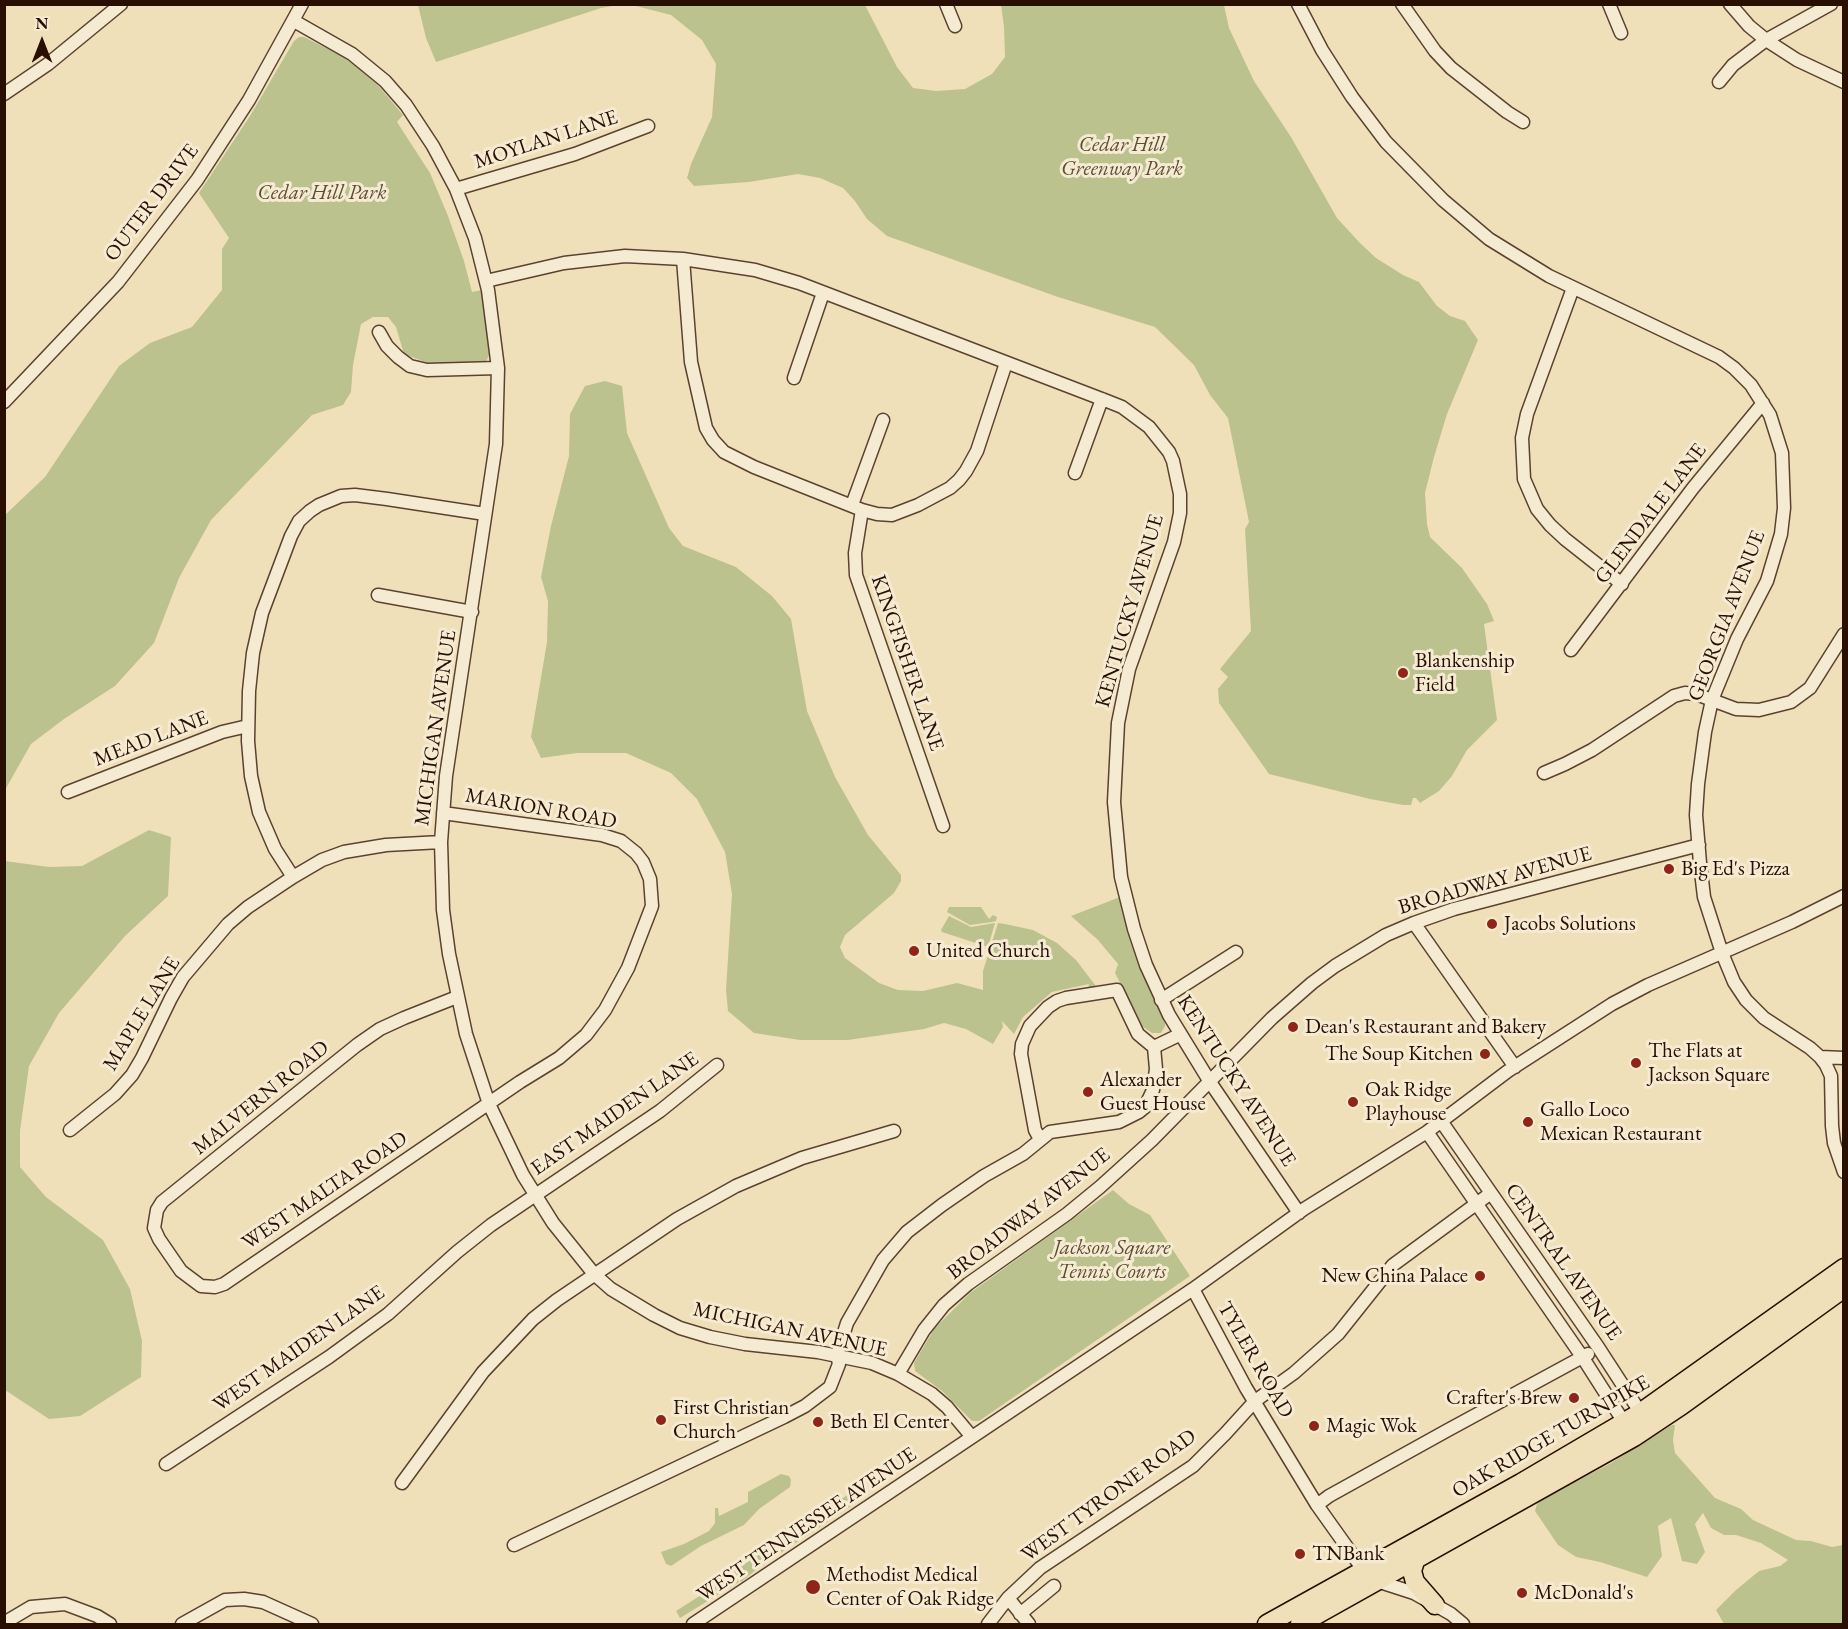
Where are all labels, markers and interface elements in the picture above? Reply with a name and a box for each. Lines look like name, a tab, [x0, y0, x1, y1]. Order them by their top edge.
north arrow	[12, 12, 72, 72]
text: N	[36, 13, 48, 34]
street label: MOYLAN LANE	[471, 105, 621, 175]
park label: Cedar Hill Greenway Park	[1061, 132, 1183, 182]
street label: OUTER DRIVE	[100, 139, 204, 267]
park label: Cedar Hill Park	[258, 180, 386, 206]
street label: GLENDALE LANE	[1590, 439, 1712, 589]
street label: KENTUCKY AVENUE	[1090, 512, 1170, 710]
street label: GEORGIA AVENUE	[1683, 527, 1771, 705]
street label: KINGFISHER LANE	[865, 572, 949, 754]
street label: MICHIGAN AVENUE	[410, 629, 462, 827]
place label: Blankenship Field	[1415, 648, 1515, 698]
marker: Blankenship Field	[1396, 666, 1410, 680]
street label: MEAD LANE	[90, 706, 212, 772]
street label: MARION ROAD	[463, 783, 619, 835]
street label: BROADWAY AVENUE	[1396, 841, 1594, 921]
place label: Big Ed's Pizza	[1681, 856, 1790, 882]
marker: Big Ed's Pizza	[1662, 862, 1676, 876]
place label: Jacobs Solutions	[1504, 911, 1636, 937]
marker: Jacobs Solutions	[1485, 917, 1499, 931]
place label: United Church	[926, 938, 1050, 964]
marker: United Church	[907, 944, 921, 958]
street label: MAPLE LANE	[98, 952, 186, 1076]
street label: KENTUCKY AVENUE	[1171, 991, 1301, 1171]
place label: Dean's Restaurant and Bakery	[1305, 1014, 1546, 1040]
marker: Dean's Restaurant and Bakery	[1286, 1020, 1300, 1034]
street label: MALVERN ROAD	[188, 1035, 334, 1161]
place label: The Flats at Jackson Square	[1648, 1038, 1770, 1088]
place label: The Soup Kitchen	[1325, 1041, 1473, 1067]
street label: EAST MAIDEN LANE	[526, 1047, 704, 1181]
marker: The Soup Kitchen	[1478, 1047, 1492, 1061]
marker: The Flats at Jackson Square	[1629, 1056, 1643, 1070]
place label: Alexander Guest House	[1100, 1067, 1206, 1117]
place label: Oak Ridge Playhouse	[1365, 1077, 1452, 1127]
marker: Alexander Guest House	[1081, 1085, 1095, 1099]
marker: Oak Ridge Playhouse	[1346, 1095, 1360, 1109]
place label: Gallo Loco Mexican Restaurant	[1540, 1097, 1702, 1147]
marker: Gallo Loco Mexican Restaurant	[1521, 1115, 1535, 1129]
street label: WEST MALTA ROAD	[238, 1126, 412, 1256]
street label: BROADWAY AVENUE	[943, 1143, 1115, 1285]
street label: CENTRAL AVENUE	[1499, 1179, 1627, 1345]
park label: Jackson Square Tennis Courts	[1054, 1235, 1170, 1285]
place label: New China Palace	[1321, 1263, 1468, 1289]
marker: New China Palace	[1473, 1269, 1487, 1283]
street label: WEST MAIDEN LANE	[208, 1280, 390, 1418]
street label: MICHIGAN AVENUE	[691, 1297, 889, 1363]
street label: TYLER ROAD	[1212, 1297, 1298, 1423]
street label: OAK RIDGE TURNPIKE	[1448, 1370, 1654, 1504]
place label: Crafter's Brew	[1446, 1385, 1562, 1411]
marker: Crafter's Brew	[1567, 1391, 1581, 1405]
place label: First Christian Church	[673, 1395, 789, 1445]
place label: Beth El Center	[830, 1409, 949, 1435]
marker: First Christian Church	[654, 1413, 668, 1427]
place label: Magic Wok	[1326, 1413, 1417, 1439]
marker: Beth El Center	[811, 1415, 825, 1429]
marker: Magic Wok	[1307, 1419, 1321, 1433]
street label: WEST TYRONE ROAD	[1017, 1424, 1201, 1568]
street label: WEST TENNESSEE AVENUE	[693, 1442, 921, 1608]
place label: TNBank	[1312, 1541, 1384, 1567]
marker: TNBank	[1293, 1547, 1307, 1561]
place label: Methodist Medical Center of Oak Ridge	[826, 1562, 994, 1612]
marker: Methodist Medical Center of Oak Ridge	[804, 1578, 822, 1596]
place label: McDonald's	[1534, 1580, 1633, 1606]
marker: McDonald's	[1515, 1586, 1529, 1600]

